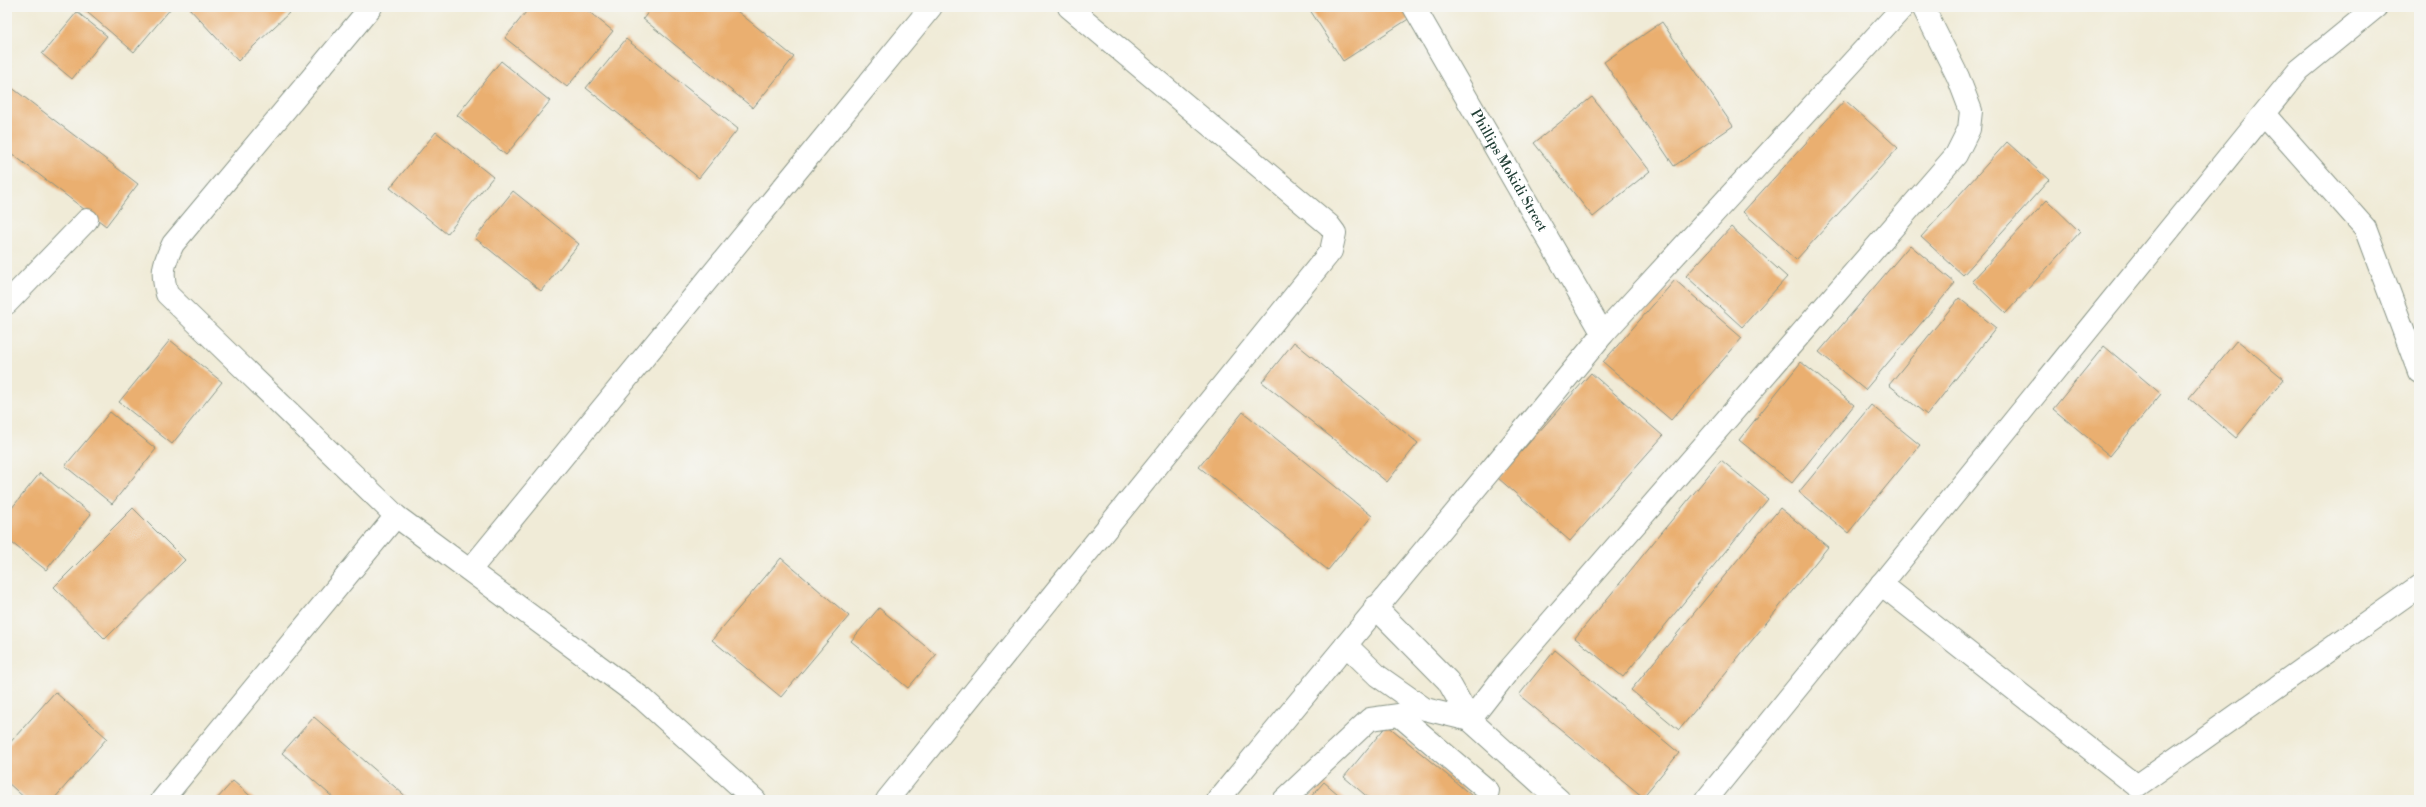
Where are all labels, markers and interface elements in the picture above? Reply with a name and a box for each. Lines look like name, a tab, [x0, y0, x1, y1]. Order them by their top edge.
street label: Phillips Mokidi Street	[1466, 106, 1551, 235]

